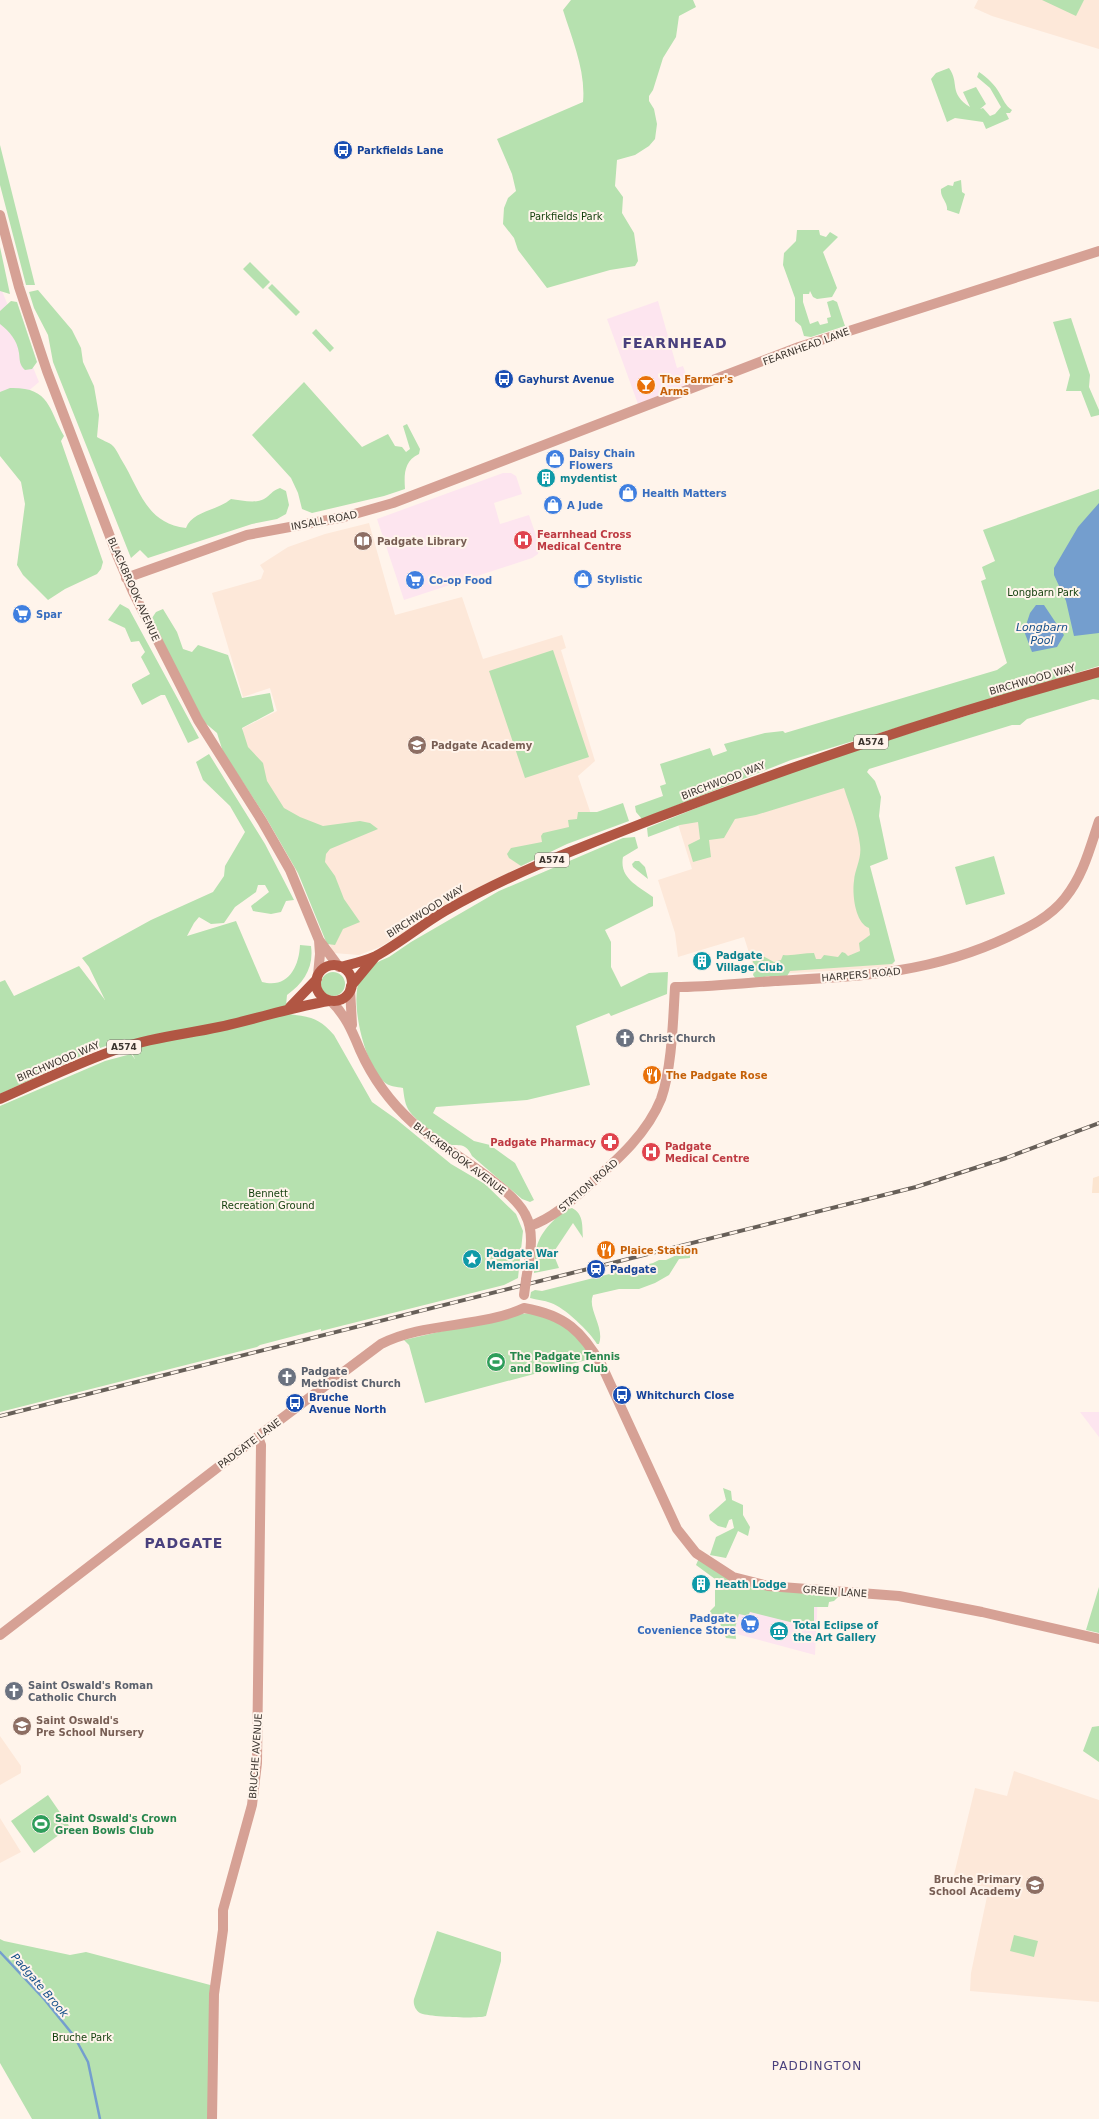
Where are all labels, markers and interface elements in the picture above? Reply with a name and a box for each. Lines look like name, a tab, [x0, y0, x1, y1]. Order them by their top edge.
bus stop icon: Parkfields Lane	[332, 139, 354, 161]
place label: Parkfields Lane	[357, 145, 444, 156]
park label: Parkfields Park	[529, 211, 603, 222]
street label: FEARNHEAD LANE	[761, 326, 851, 367]
district label: FEARNHEAD	[622, 335, 728, 351]
bus stop icon: Gayhurst Avenue	[493, 368, 515, 390]
place label: Gayhurst Avenue	[518, 374, 614, 385]
bar icon: The Farmer's Arms	[635, 374, 657, 396]
place label: The Farmer's Arms	[660, 374, 733, 397]
shop icon: Daisy Chain Flowers	[544, 448, 566, 470]
place label: Daisy Chain Flowers	[569, 448, 635, 471]
building icon: mydentist	[535, 467, 557, 489]
place label: mydentist	[560, 473, 617, 484]
shop icon: Health Matters	[617, 482, 639, 504]
place label: Health Matters	[642, 488, 727, 499]
shop icon: A Jude	[542, 494, 564, 516]
place label: A Jude	[567, 500, 603, 511]
street label: INSALL ROAD	[290, 509, 358, 532]
hospital icon: Fearnhead Cross Medical Centre	[512, 529, 534, 551]
place label: Fearnhead Cross Medical Centre	[537, 529, 631, 552]
library icon: Padgate Library	[352, 530, 374, 552]
street label: BLACKBROOK AVENUE	[106, 536, 161, 643]
place label: Padgate Library	[377, 536, 467, 547]
shop icon: Stylistic	[572, 568, 594, 590]
supermarket icon: Co-op Food	[404, 569, 426, 591]
place label: Stylistic	[597, 574, 643, 585]
place label: Co-op Food	[429, 575, 492, 586]
park label: Longbarn Park	[1007, 587, 1079, 598]
supermarket icon: Spar	[11, 603, 33, 625]
place label: Spar	[36, 609, 62, 620]
water label: Longbarn Pool	[1016, 621, 1068, 647]
street label: BIRCHWOOD WAY	[988, 662, 1077, 697]
school or university icon: Padgate Academy	[406, 734, 428, 756]
road number: A574	[854, 735, 888, 749]
place label: Padgate Academy	[431, 740, 533, 751]
street label: BIRCHWOOD WAY	[680, 759, 767, 802]
road number: A574	[535, 853, 569, 867]
street label: BIRCHWOOD WAY	[385, 883, 467, 940]
building icon: Padgate Village Club	[691, 950, 713, 972]
place label: Padgate Village Club	[716, 950, 783, 973]
street label: HARPERS ROAD	[821, 966, 901, 983]
church icon: Christ Church	[614, 1027, 636, 1049]
place label: Christ Church	[639, 1033, 716, 1044]
street label: BIRCHWOOD WAY	[15, 1039, 102, 1084]
road number: A574	[107, 1040, 141, 1054]
restaurant icon: The Padgate Rose	[641, 1064, 663, 1086]
place label: The Padgate Rose	[666, 1070, 768, 1081]
street label: BLACKBROOK AVENUE	[411, 1120, 508, 1197]
pharmacy icon: Padgate Pharmacy	[599, 1131, 621, 1153]
place label: Padgate Pharmacy	[490, 1137, 596, 1148]
hospital icon: Padgate Medical Centre	[640, 1141, 662, 1163]
place label: Padgate Medical Centre	[665, 1141, 750, 1164]
street label: STATION ROAD	[557, 1157, 620, 1214]
park label: Bennett Recreation Ground	[221, 1188, 315, 1211]
restaurant icon: Plaice Station	[595, 1239, 617, 1261]
place label: Plaice Station	[620, 1245, 698, 1256]
place icon: Padgate War Memorial	[461, 1248, 483, 1270]
place label: Padgate War Memorial	[486, 1248, 558, 1271]
station icon: Padgate	[585, 1258, 607, 1280]
place label: Padgate	[610, 1264, 657, 1275]
sports icon: The Padgate Tennis and Bowling Club	[485, 1351, 507, 1373]
place label: The Padgate Tennis and Bowling Club	[510, 1351, 620, 1374]
church icon: Padgate Methodist Church	[276, 1366, 298, 1388]
place label: Padgate Methodist Church	[301, 1366, 401, 1389]
bus stop icon: Whitchurch Close	[611, 1384, 633, 1406]
place label: Whitchurch Close	[636, 1390, 735, 1401]
bus stop icon: Bruche Avenue North	[284, 1392, 306, 1414]
place label: Bruche Avenue North	[309, 1392, 386, 1415]
street label: PADGATE LANE	[216, 1416, 283, 1471]
district label: PADGATE	[145, 1535, 223, 1551]
building icon: Heath Lodge	[690, 1573, 712, 1595]
place label: Heath Lodge	[715, 1579, 787, 1590]
street label: GREEN LANE	[802, 1584, 867, 1599]
place label: Padgate Covenience Store	[637, 1613, 736, 1636]
supermarket icon: Padgate Covenience Store	[739, 1613, 761, 1635]
museum icon: Total Eclipse of the Art Gallery	[768, 1620, 790, 1642]
place label: Total Eclipse of the Art Gallery	[793, 1620, 879, 1643]
church icon: Saint Oswald's Roman Catholic Church	[3, 1680, 25, 1702]
place label: Saint Oswald's Roman Catholic Church	[28, 1680, 153, 1703]
street label: BRUCHE AVENUE	[247, 1713, 264, 1799]
school or university icon: Saint Oswald's Pre School Nursery	[11, 1715, 33, 1737]
place label: Saint Oswald's Pre School Nursery	[36, 1715, 145, 1738]
sports icon: Saint Oswald's Crown Green Bowls Club	[30, 1813, 52, 1835]
place label: Saint Oswald's Crown Green Bowls Club	[55, 1813, 177, 1836]
place label: Bruche Primary School Academy	[929, 1874, 1021, 1897]
school or university icon: Bruche Primary School Academy	[1024, 1874, 1046, 1896]
water label: Padgate Brook	[8, 1951, 71, 2020]
park label: Bruche Park	[52, 2032, 112, 2043]
district label: PADDINGTON	[772, 2059, 862, 2073]

